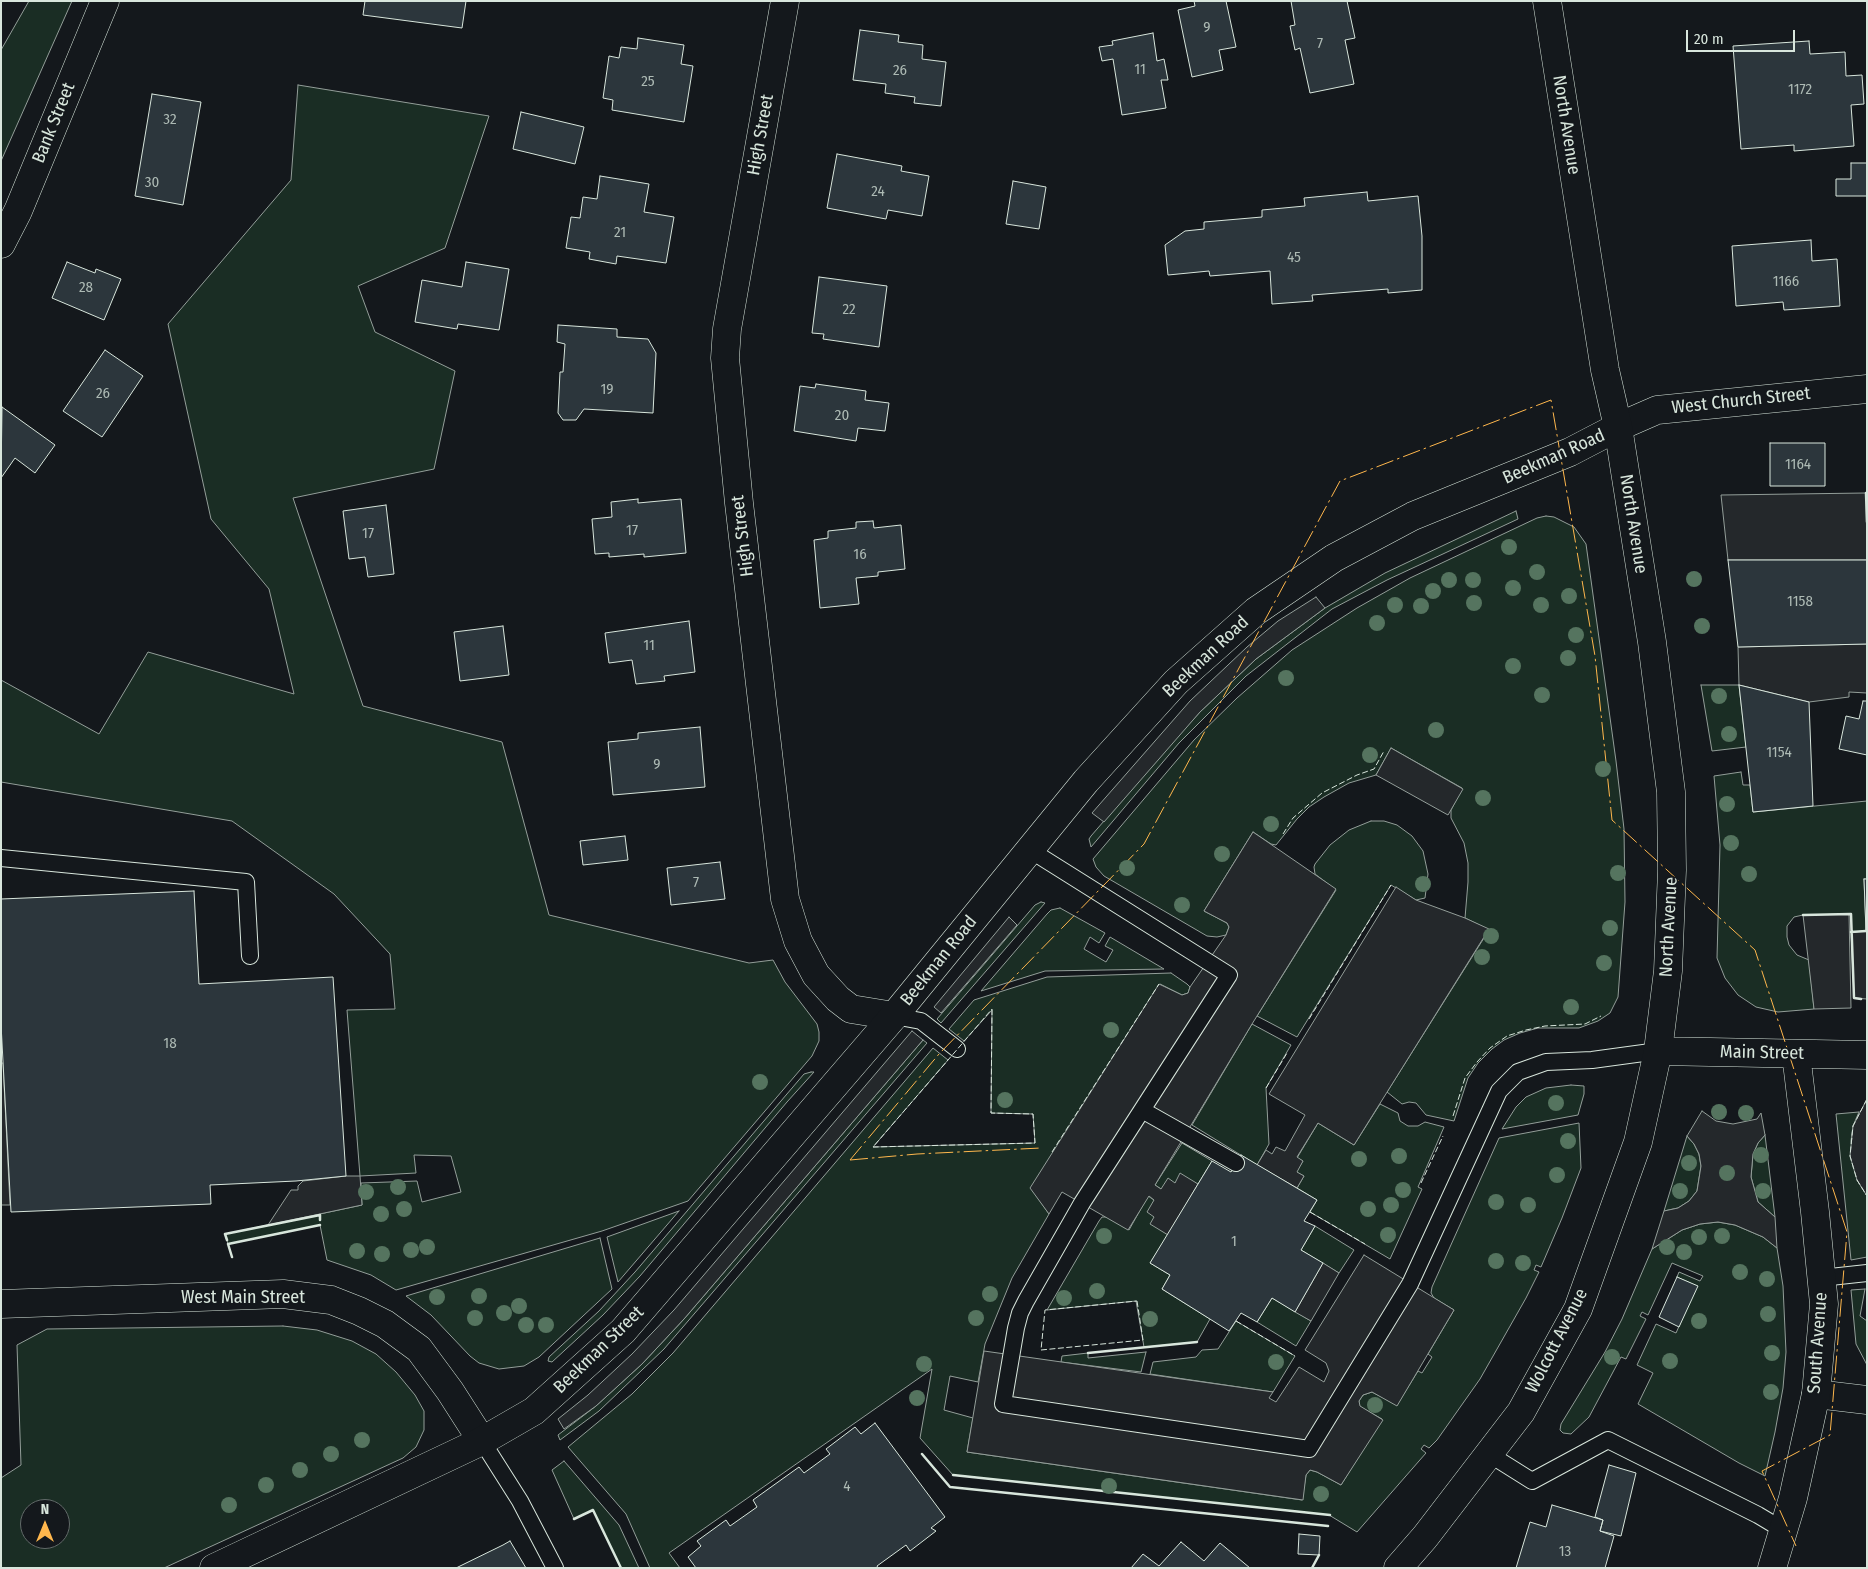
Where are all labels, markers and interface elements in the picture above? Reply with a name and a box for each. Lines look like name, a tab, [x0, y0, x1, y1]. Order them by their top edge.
house number: 9	[1203, 19, 1211, 37]
scale bar	[1688, 20, 1797, 52]
text: 20 m	[1694, 30, 1724, 48]
house number: 7	[1317, 35, 1323, 53]
house number: 11	[1134, 61, 1146, 79]
house number: 26	[893, 62, 907, 80]
house number: 25	[641, 73, 655, 91]
street label: North Avenue	[1547, 74, 1585, 176]
street label: Bank Street	[28, 80, 80, 166]
house number: 1172	[1788, 81, 1812, 99]
street label: High Street	[743, 93, 779, 177]
house number: 32	[163, 111, 177, 129]
house number: 30	[145, 174, 159, 192]
house number: 24	[871, 183, 885, 201]
house number: 21	[614, 224, 626, 242]
house number: 45	[1287, 249, 1301, 267]
house number: 1166	[1773, 273, 1799, 291]
house number: 28	[79, 279, 93, 297]
house number: 22	[842, 301, 856, 319]
house number: 19	[600, 381, 614, 399]
street label: West Church Street	[1671, 383, 1811, 419]
house number: 26	[96, 385, 110, 403]
house number: 20	[835, 407, 849, 425]
street label: Beekman Road	[1499, 425, 1609, 489]
house number: 1164	[1785, 456, 1811, 474]
street label: North Avenue	[1614, 473, 1652, 575]
street label: High Street	[727, 494, 759, 578]
house number: 17	[626, 522, 638, 540]
house number: 17	[362, 525, 374, 543]
house number: 16	[853, 546, 867, 564]
house number: 1158	[1787, 593, 1813, 611]
street label: Beekman Road	[1159, 612, 1253, 702]
house number: 11	[643, 637, 655, 655]
house number: 1154	[1766, 744, 1792, 762]
house number: 9	[653, 756, 661, 774]
house number: 7	[693, 874, 699, 892]
street label: North Avenue	[1656, 876, 1682, 978]
street label: Beekman Road	[896, 912, 982, 1010]
house number: 18	[163, 1035, 177, 1053]
street label: Main Street	[1720, 1041, 1804, 1065]
house number: 1	[1231, 1233, 1237, 1251]
street label: Wolcott Avenue	[1521, 1285, 1593, 1397]
street label: West Main Street	[181, 1287, 305, 1309]
street label: South Avenue	[1804, 1292, 1832, 1394]
street label: Beekman Street	[550, 1302, 648, 1398]
house number: 4	[843, 1478, 851, 1496]
north arrow	[20, 1499, 70, 1549]
text: N	[41, 1501, 49, 1518]
house number: 13	[1559, 1543, 1571, 1561]

